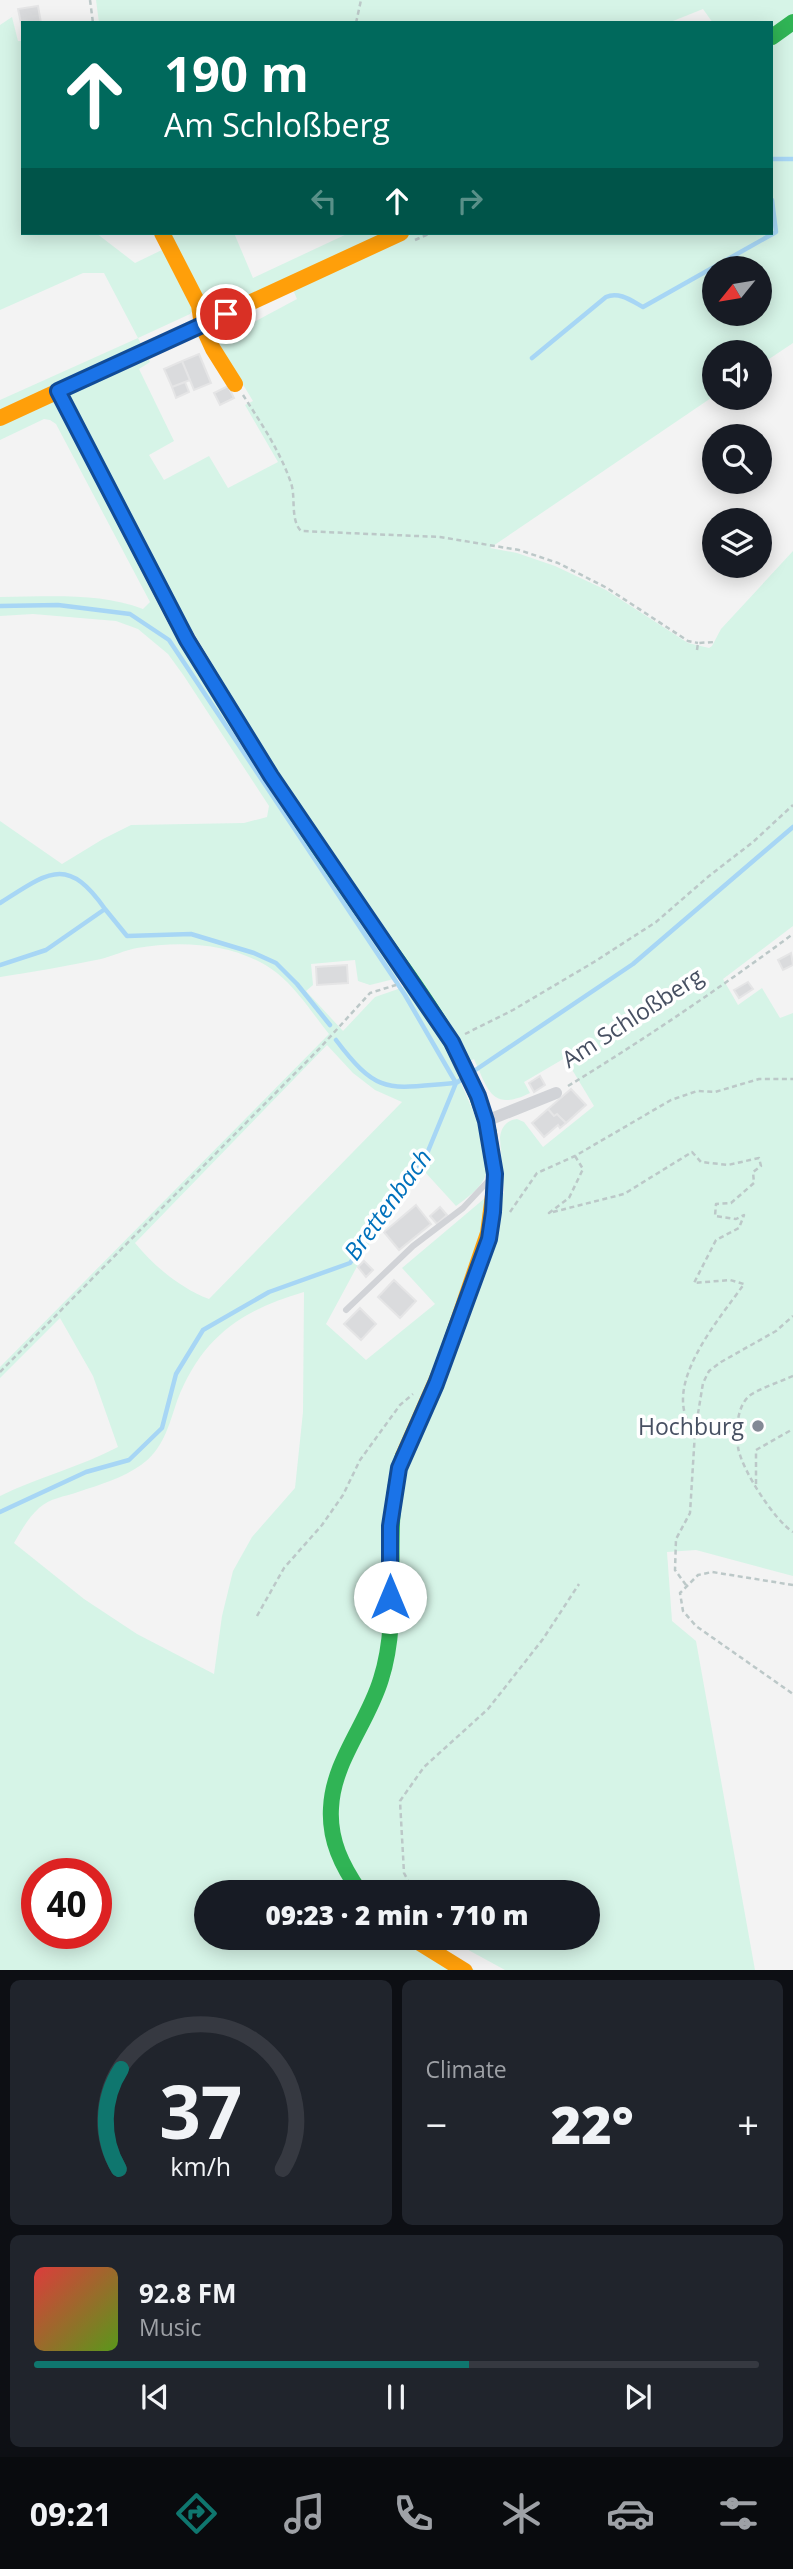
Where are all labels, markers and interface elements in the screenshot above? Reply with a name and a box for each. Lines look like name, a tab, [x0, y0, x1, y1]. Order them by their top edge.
text: 190 m	[164, 40, 309, 106]
icon: ahead	[49, 49, 140, 140]
text: Am Schloßberg	[164, 103, 390, 146]
icon: left	[305, 182, 343, 220]
icon: ahead	[378, 182, 416, 220]
icon: right	[451, 182, 489, 220]
north arrow	[702, 256, 772, 326]
map controls	[702, 256, 772, 578]
pin	[196, 284, 256, 344]
icon: arrive	[207, 295, 245, 333]
button: sound	[702, 340, 772, 410]
button: search	[702, 424, 772, 494]
button: layers	[702, 508, 772, 578]
street label: Am Schloßberg	[555, 959, 709, 1075]
water label: Brettenbach	[336, 1142, 438, 1266]
place label: Hochburg	[638, 1410, 745, 1442]
marker: Hochburg	[750, 1418, 766, 1434]
position arrow	[353, 1560, 427, 1634]
speed limit sign: 40	[21, 1858, 112, 1949]
text: 09:23 · 2 min · 710 m	[266, 1897, 528, 1933]
text: Climate	[426, 2053, 507, 2085]
text: 37	[159, 2061, 242, 2160]
text: 22°	[551, 2088, 634, 2159]
text: −	[426, 2098, 447, 2150]
text: +	[737, 2098, 759, 2150]
text: km/h	[170, 2148, 231, 2182]
text: 92.8 FM	[139, 2275, 237, 2311]
text: Music	[139, 2311, 202, 2343]
icon: previous	[136, 2378, 174, 2416]
icon: pause	[377, 2378, 415, 2416]
icon: next	[619, 2378, 657, 2416]
icon: directions	[172, 2489, 221, 2538]
icon: music	[280, 2489, 329, 2538]
icon: phone	[389, 2489, 438, 2538]
icon: climate	[497, 2489, 546, 2538]
icon: car	[606, 2489, 655, 2538]
icon: filters	[714, 2489, 763, 2538]
text: 09:21	[30, 2492, 112, 2535]

